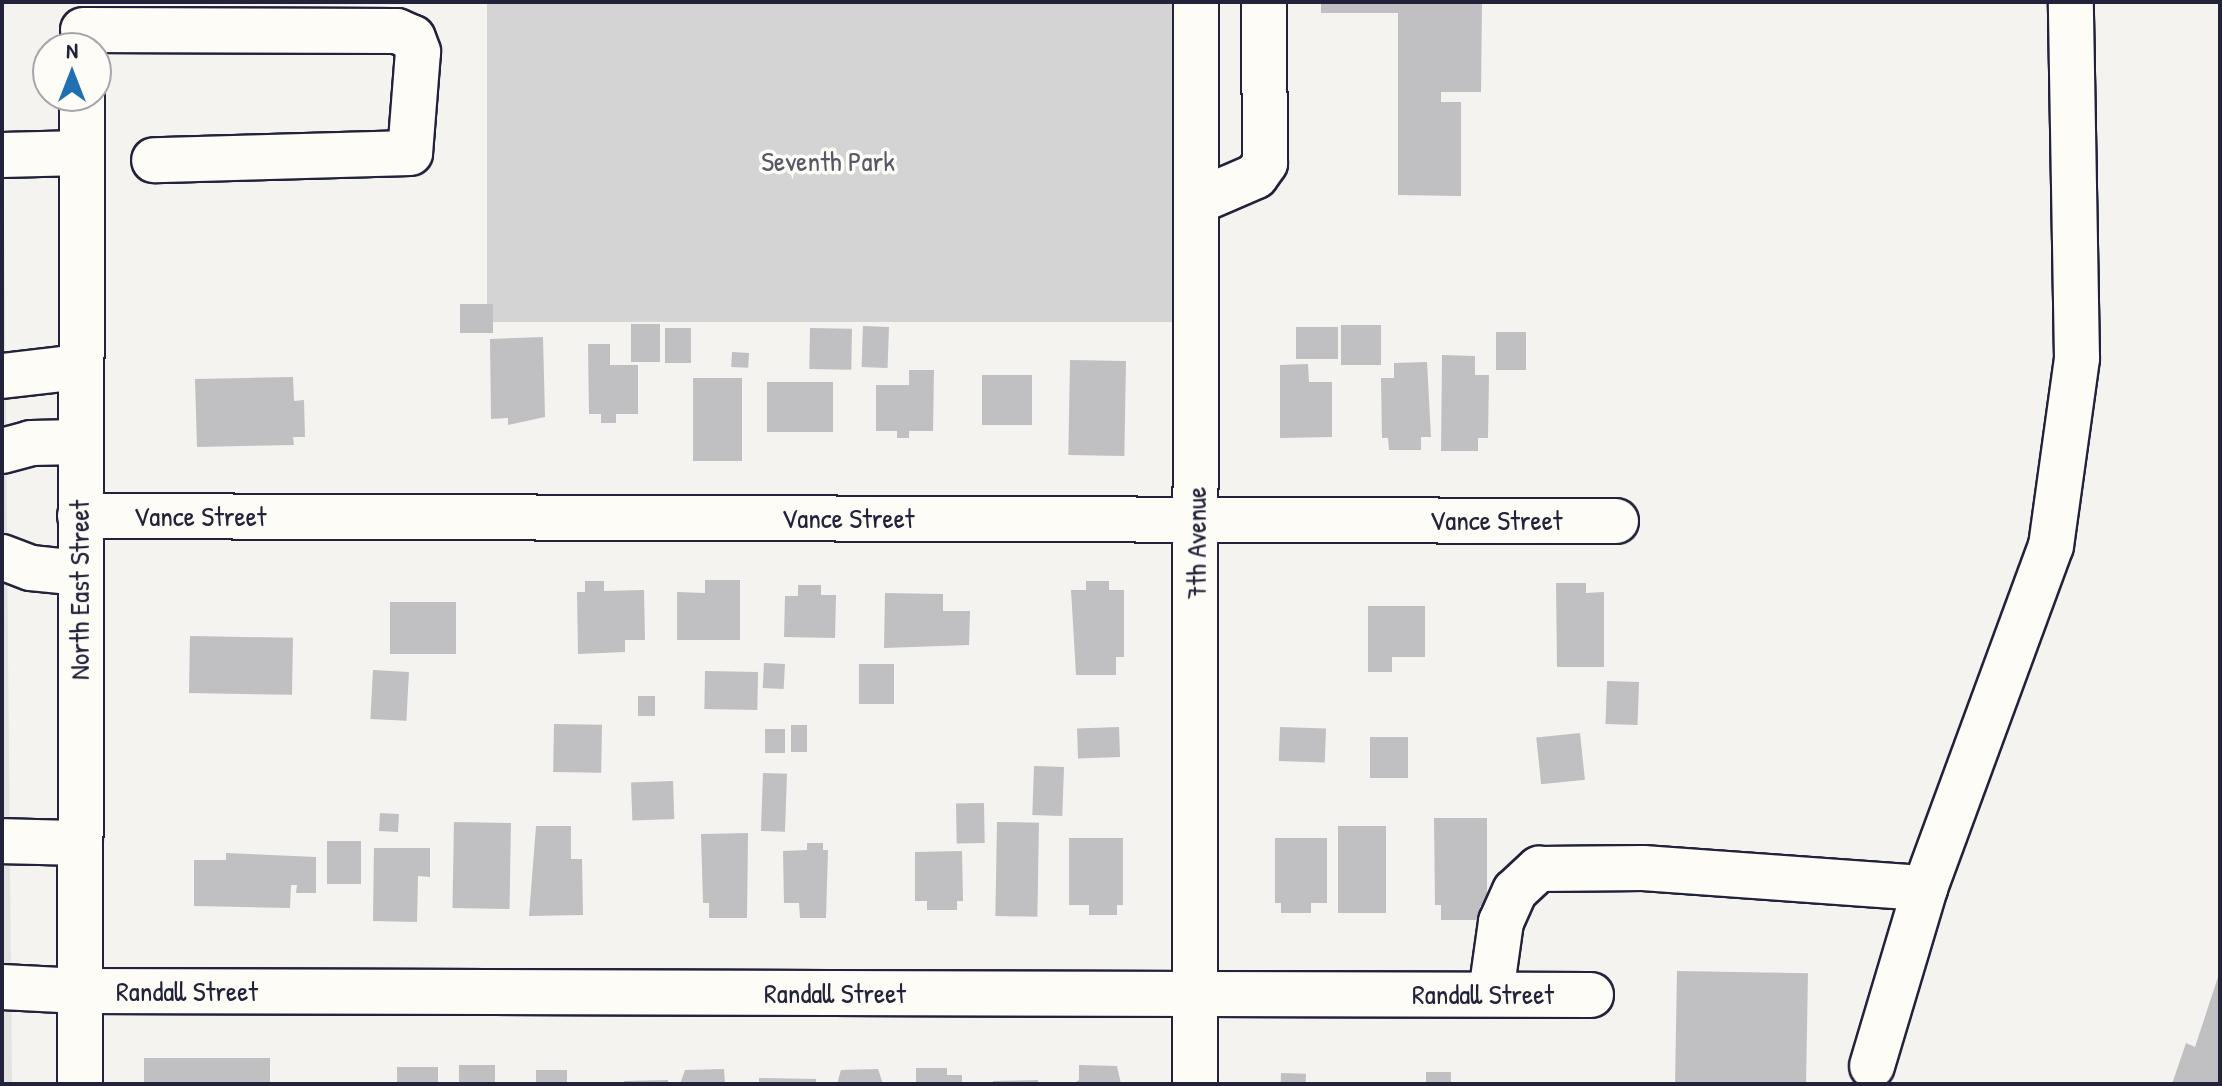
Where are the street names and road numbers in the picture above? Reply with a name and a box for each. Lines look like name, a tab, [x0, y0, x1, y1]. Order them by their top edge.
street label: 7th Avenue	[1179, 487, 1213, 599]
street label: Vance Street	[134, 499, 266, 533]
street label: North East Street	[62, 500, 96, 680]
street label: Vance Street	[782, 501, 914, 535]
street label: Vance Street	[1430, 503, 1562, 537]
street label: Randall Street	[116, 974, 258, 1008]
street label: Randall Street	[764, 976, 906, 1010]
street label: Randall Street	[1412, 977, 1554, 1011]

